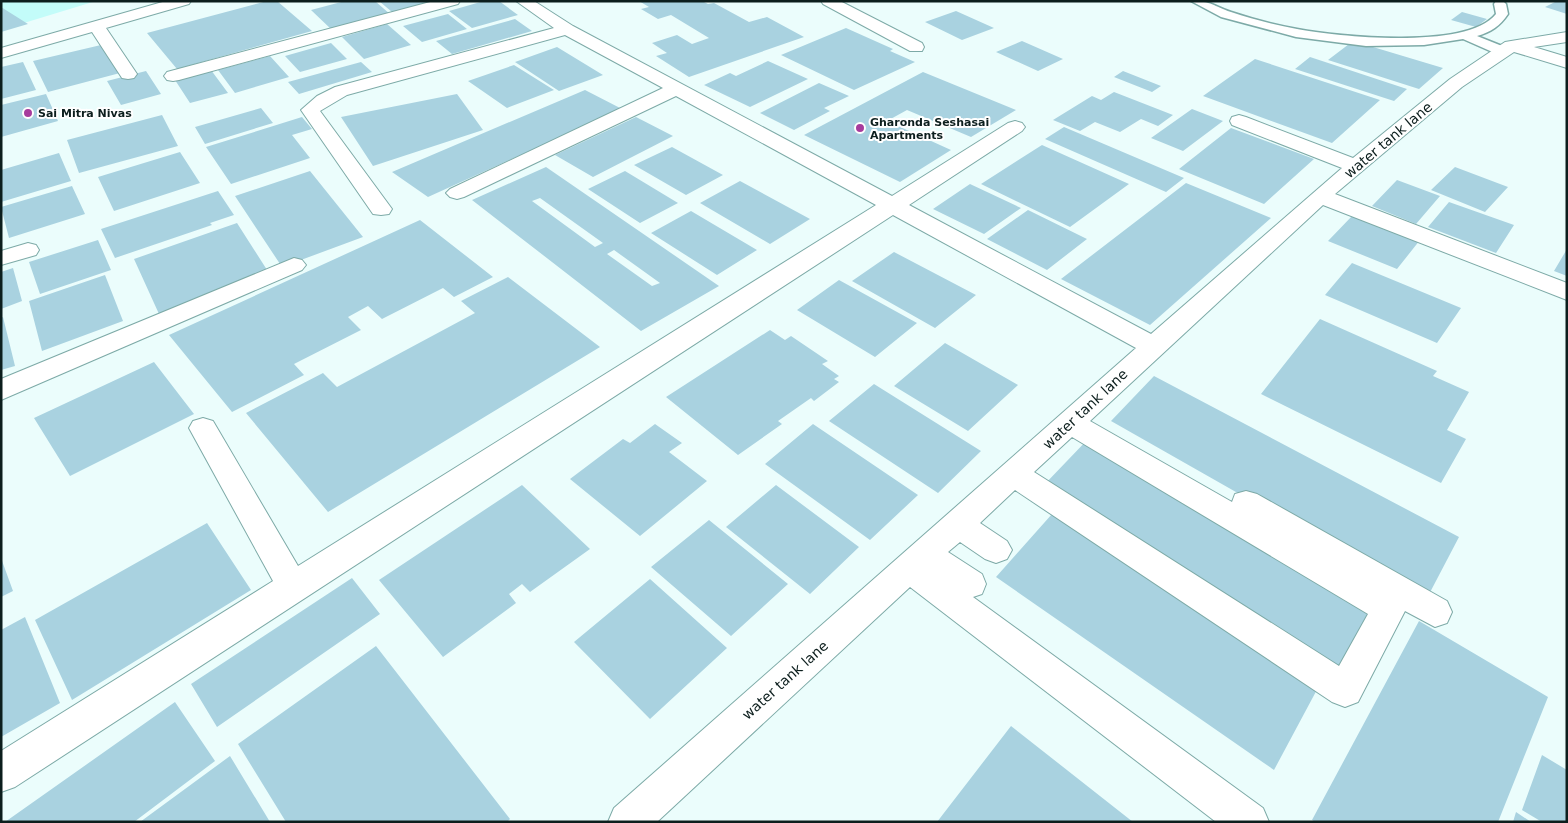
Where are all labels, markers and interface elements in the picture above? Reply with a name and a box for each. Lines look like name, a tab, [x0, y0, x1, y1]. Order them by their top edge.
street label: water tank lane	[1341, 99, 1435, 181]
marker: Sai Mitra Nivas	[22, 107, 34, 119]
place label: Sai Mitra Nivas	[38, 107, 132, 120]
place label: Gharonda Seshasai Apartments	[870, 116, 989, 142]
marker: Gharonda Seshasai Apartments	[854, 122, 866, 134]
street label: water tank lane	[1039, 366, 1131, 452]
street label: water tank lane	[739, 637, 831, 723]

